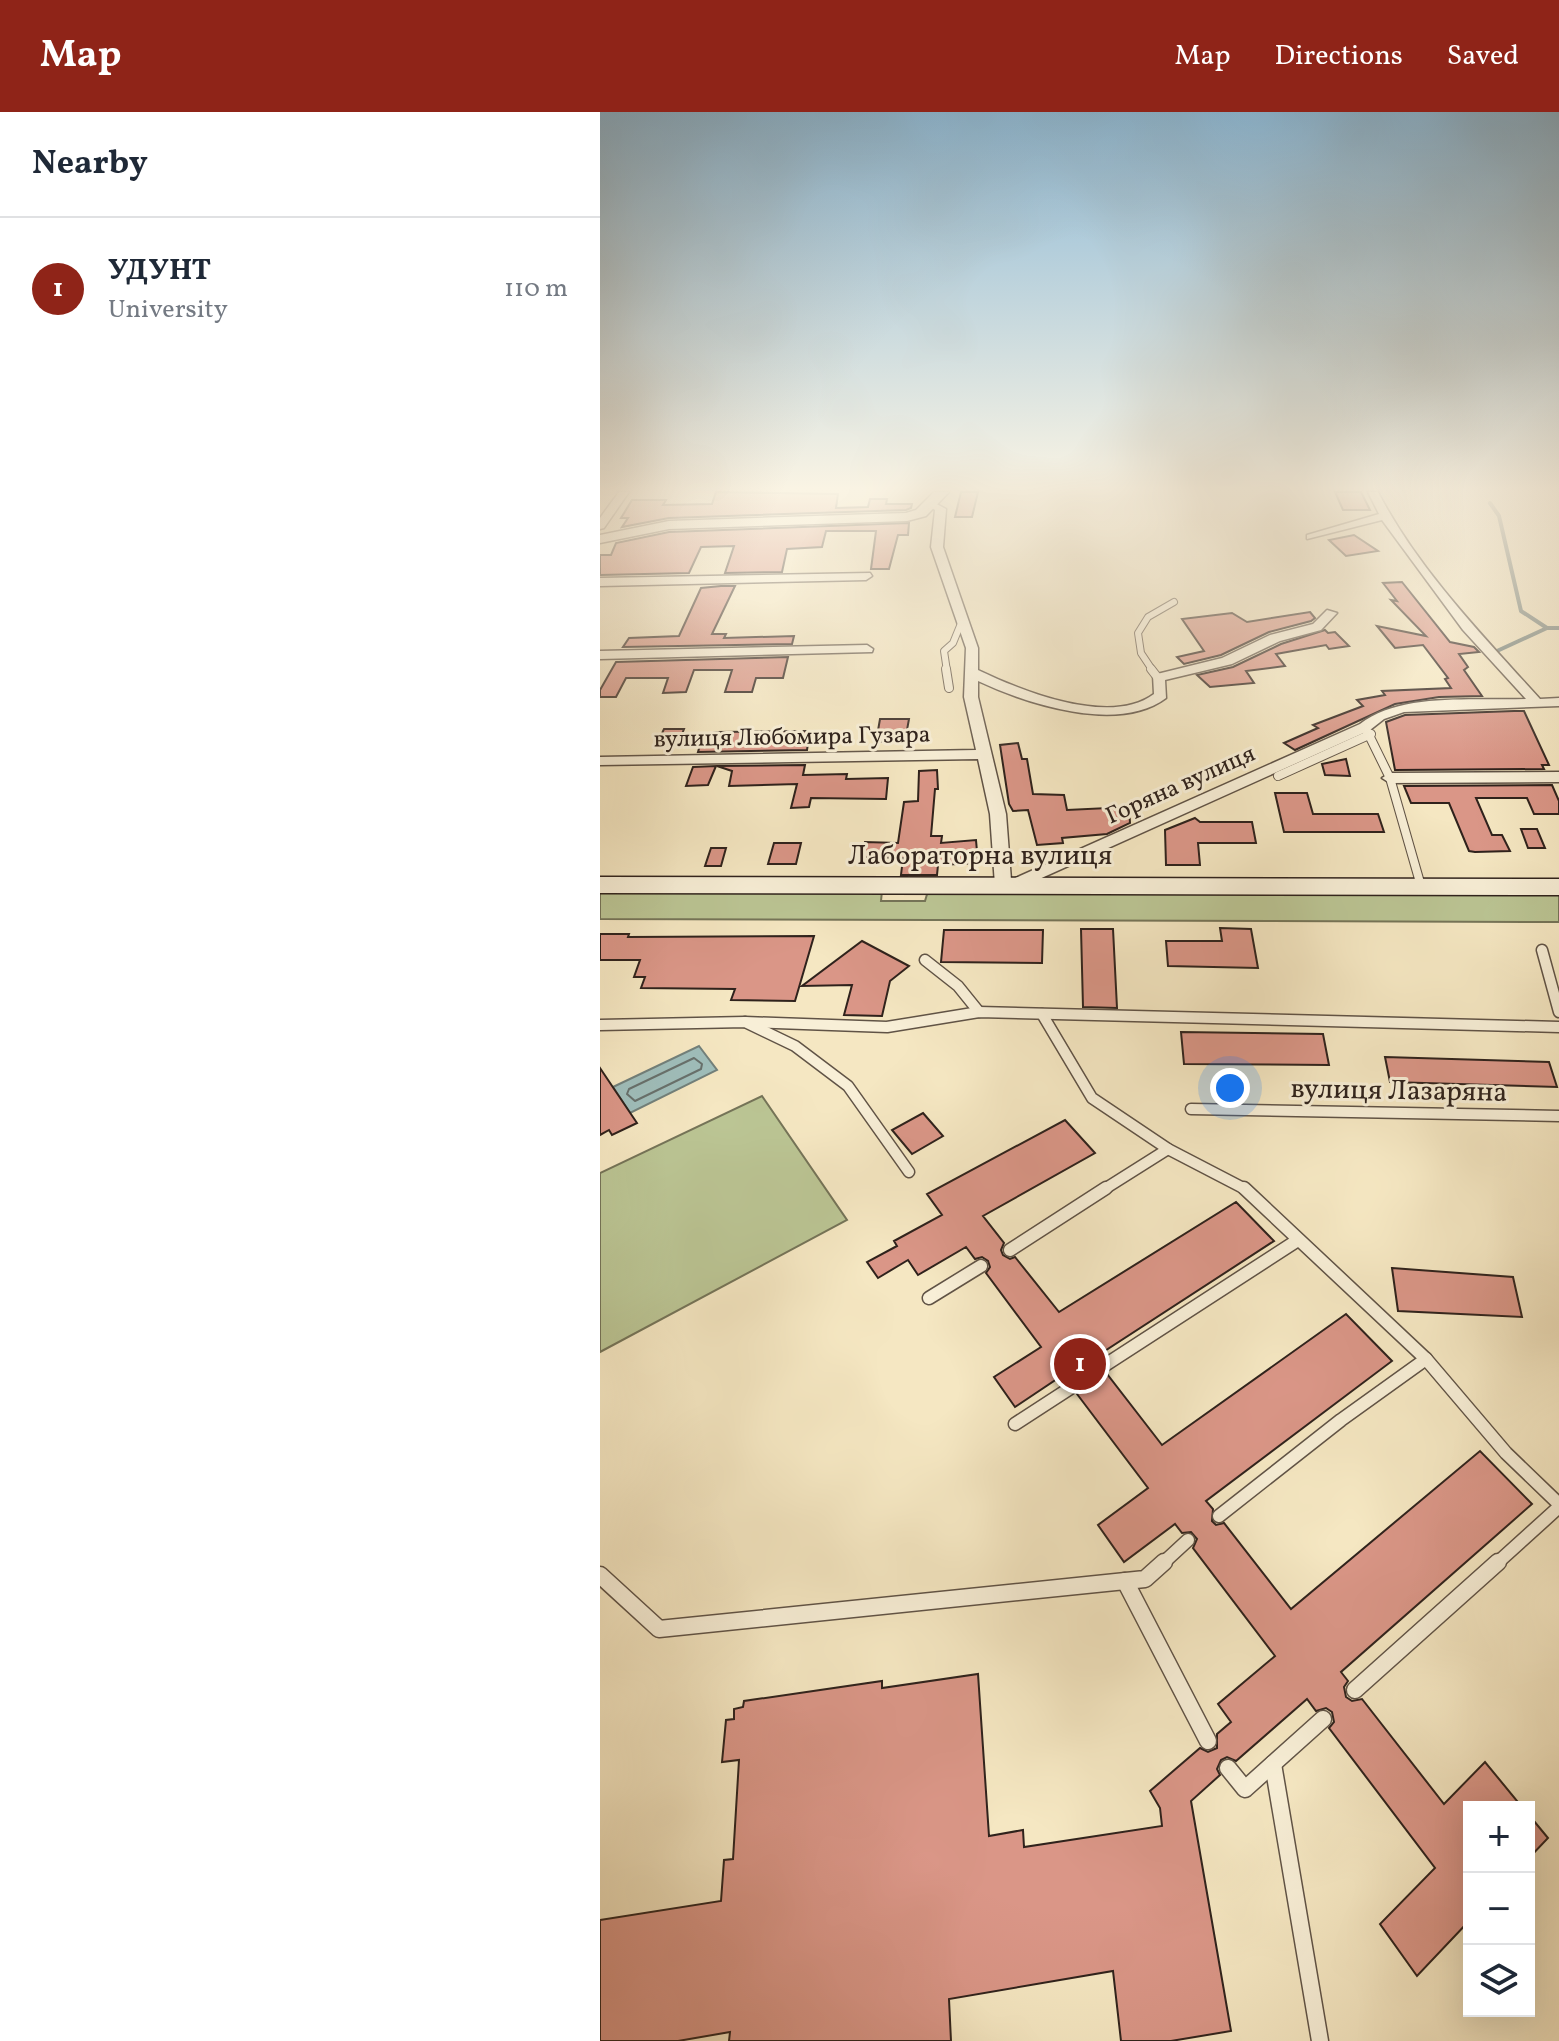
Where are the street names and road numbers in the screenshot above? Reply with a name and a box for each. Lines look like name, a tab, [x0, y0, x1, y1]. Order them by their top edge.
street label: вулиця Любомира Гузара	[653, 719, 931, 757]
street label: Горяна вулиця	[1101, 738, 1261, 834]
street label: Лабораторна вулиця	[848, 837, 1112, 876]
street label: вулиця Лазаряна	[1290, 1070, 1508, 1113]

